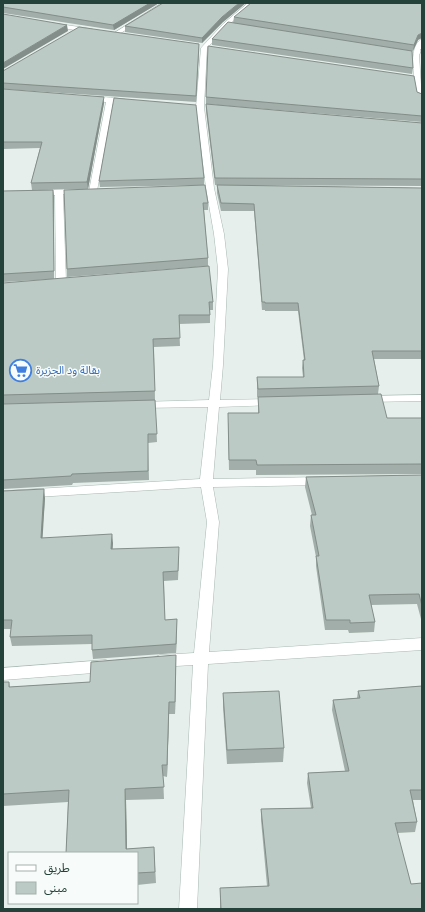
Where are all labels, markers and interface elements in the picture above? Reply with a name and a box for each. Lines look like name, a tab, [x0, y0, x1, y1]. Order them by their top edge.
supermarket icon: بقالة ود الجزيرة	[7, 357, 33, 383]
place label: بقالة ود الجزيرة	[36, 362, 100, 377]
legend	[8, 852, 138, 904]
text: طريق	[44, 859, 70, 876]
text: مبنى	[44, 879, 67, 896]

